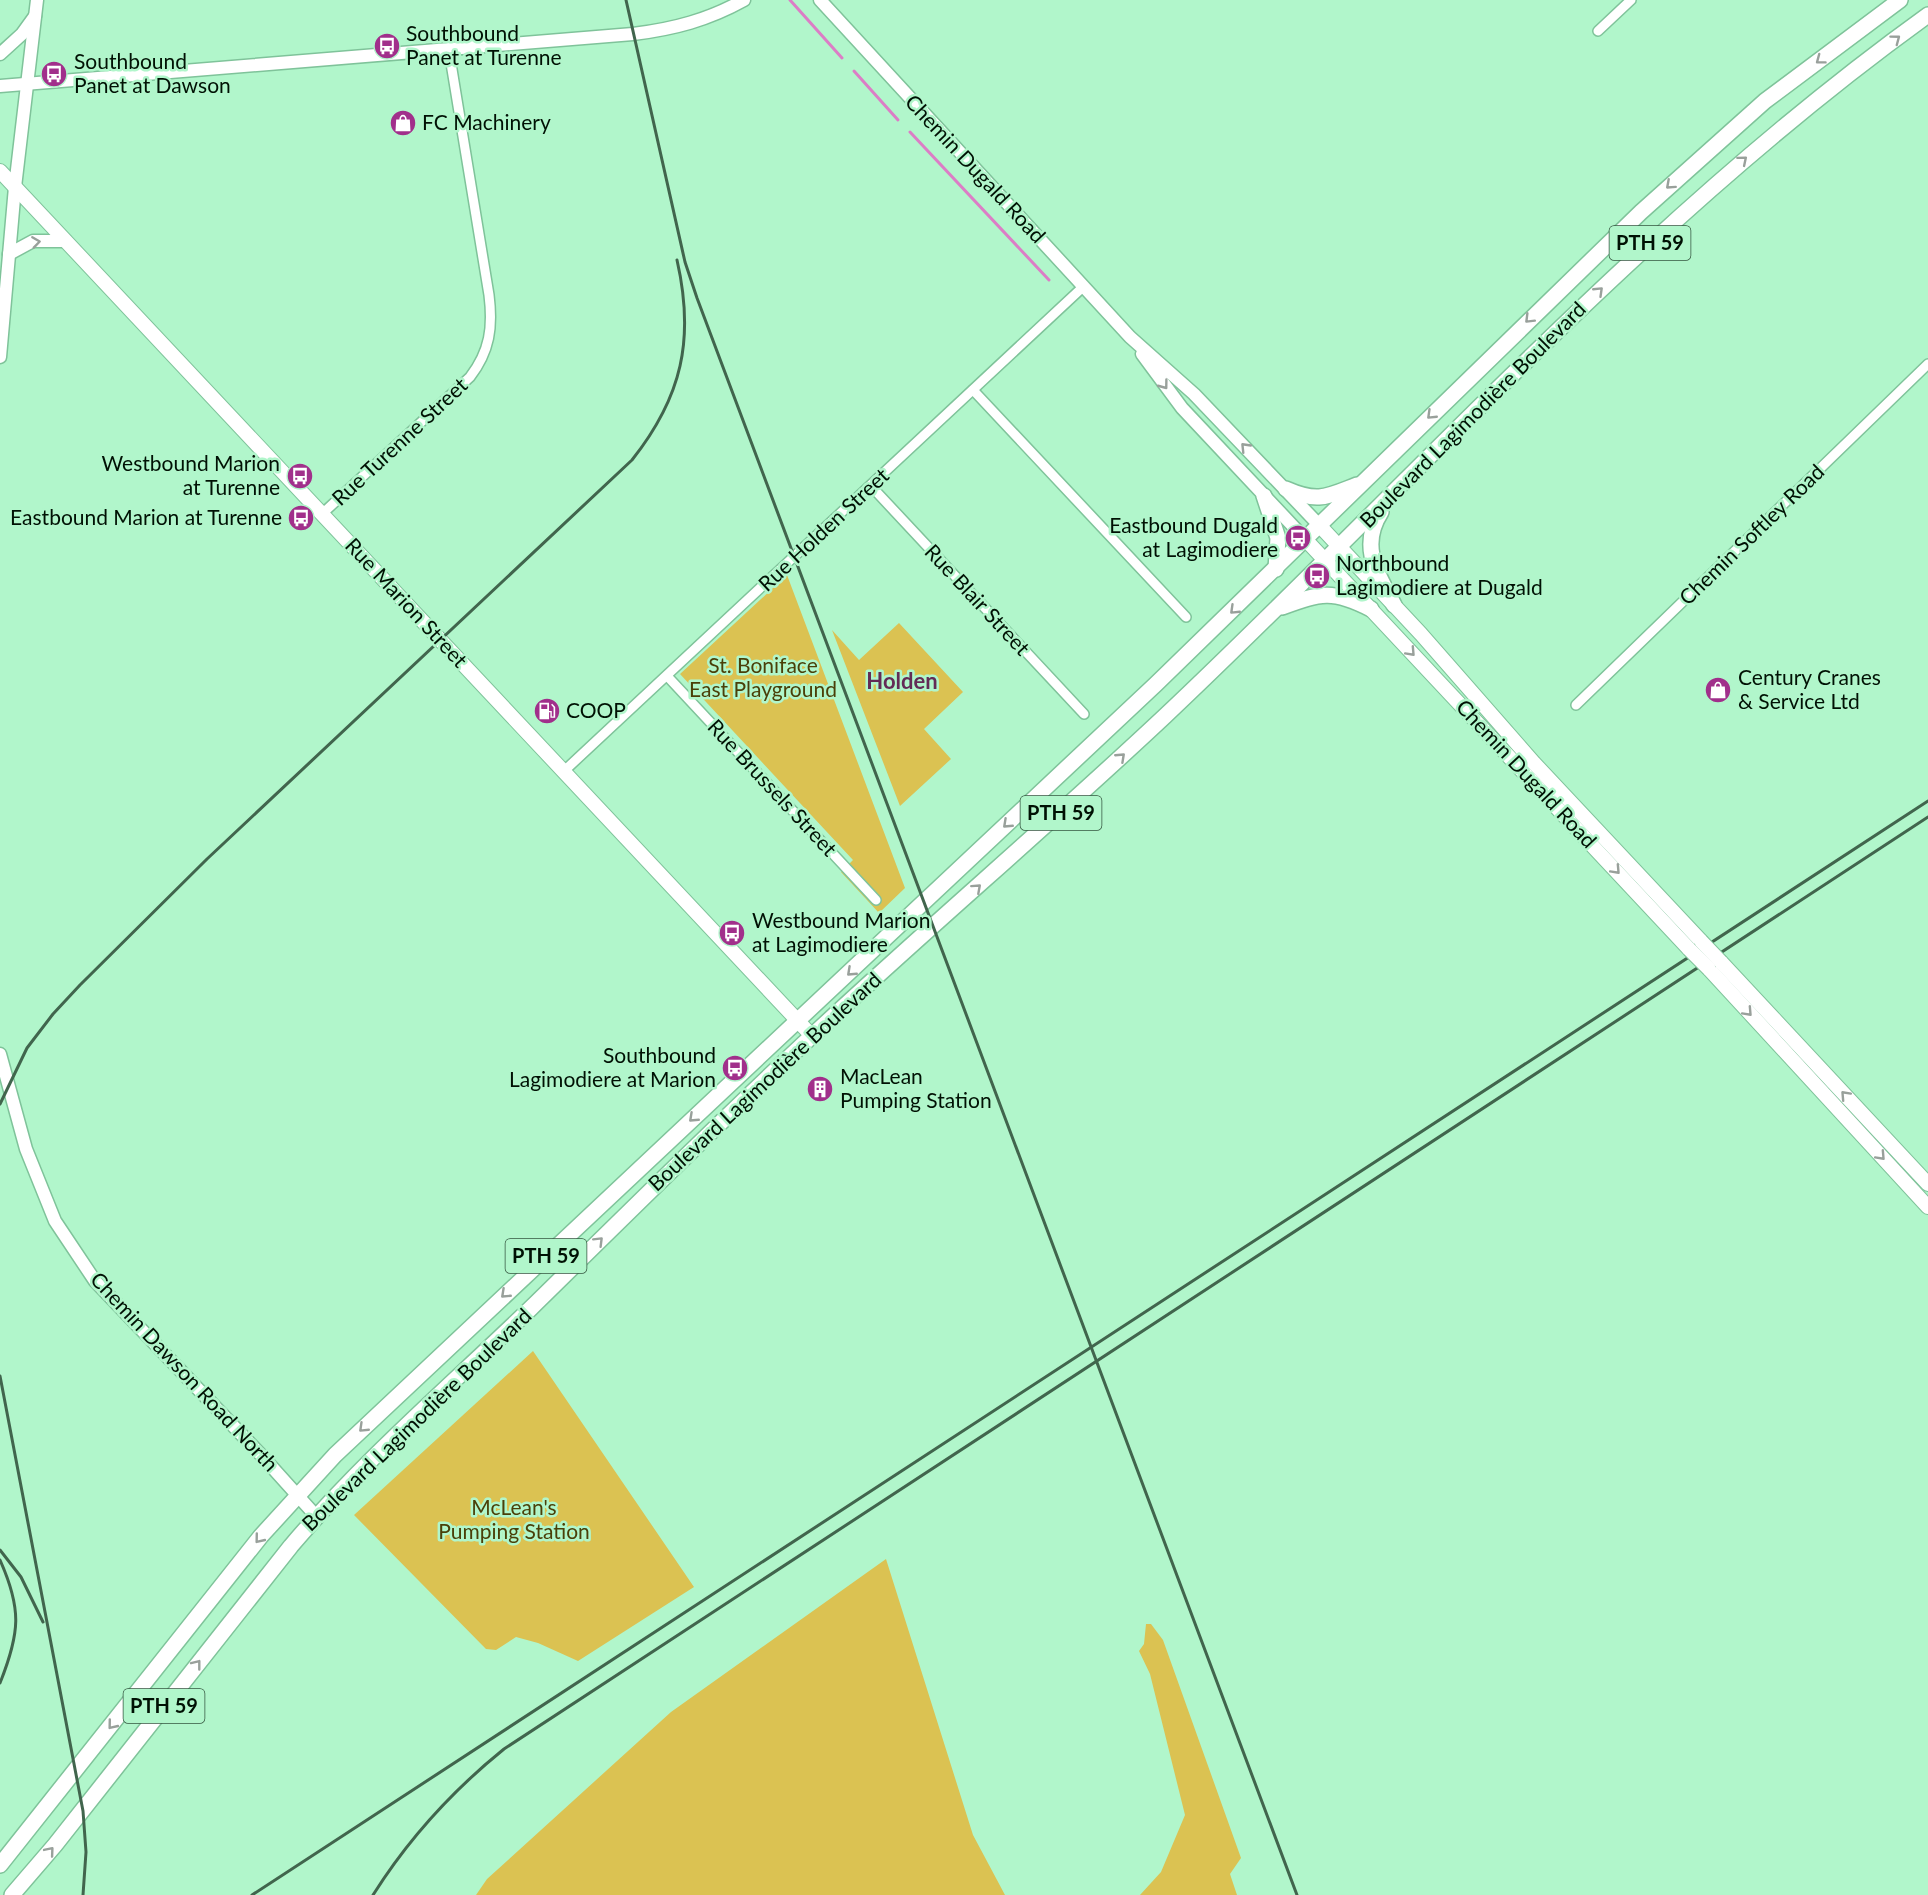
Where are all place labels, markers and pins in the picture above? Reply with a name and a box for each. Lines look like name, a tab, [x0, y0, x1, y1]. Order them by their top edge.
place label: Southbound Panet at Turenne	[406, 20, 562, 69]
bus stop icon: Southbound Panet at Turenne	[372, 31, 402, 61]
place label: Southbound Panet at Dawson	[74, 48, 231, 97]
bus stop icon: Southbound Panet at Dawson	[39, 59, 69, 89]
shop icon: FC Machinery	[388, 108, 418, 138]
place label: FC Machinery	[422, 109, 551, 134]
place label: Westbound Marion at Turenne	[102, 450, 280, 499]
bus stop icon: Westbound Marion at Turenne	[285, 461, 315, 491]
bus stop icon: Eastbound Marion at Turenne	[286, 503, 316, 533]
place label: Eastbound Marion at Turenne	[10, 504, 282, 529]
place label: Eastbound Dugald at Lagimodiere	[1109, 512, 1278, 561]
bus stop icon: Eastbound Dugald at Lagimodiere	[1283, 523, 1313, 553]
place label: Northbound Lagimodiere at Dugald	[1336, 550, 1543, 599]
bus stop icon: Northbound Lagimodiere at Dugald	[1302, 561, 1332, 591]
place label: Century Cranes & Service Ltd	[1738, 664, 1881, 713]
shop icon: Century Cranes & Service Ltd	[1703, 675, 1733, 705]
fuel station icon: COOP	[532, 696, 562, 726]
place label: COOP	[566, 697, 626, 722]
place label: Westbound Marion at Lagimodiere	[752, 907, 930, 956]
bus stop icon: Westbound Marion at Lagimodiere	[717, 918, 747, 948]
place label: Southbound Lagimodiere at Marion	[509, 1042, 716, 1091]
bus stop icon: Southbound Lagimodiere at Marion	[720, 1053, 750, 1083]
place label: MacLean Pumping Station	[840, 1063, 992, 1112]
building icon: MacLean Pumping Station	[805, 1074, 835, 1104]

